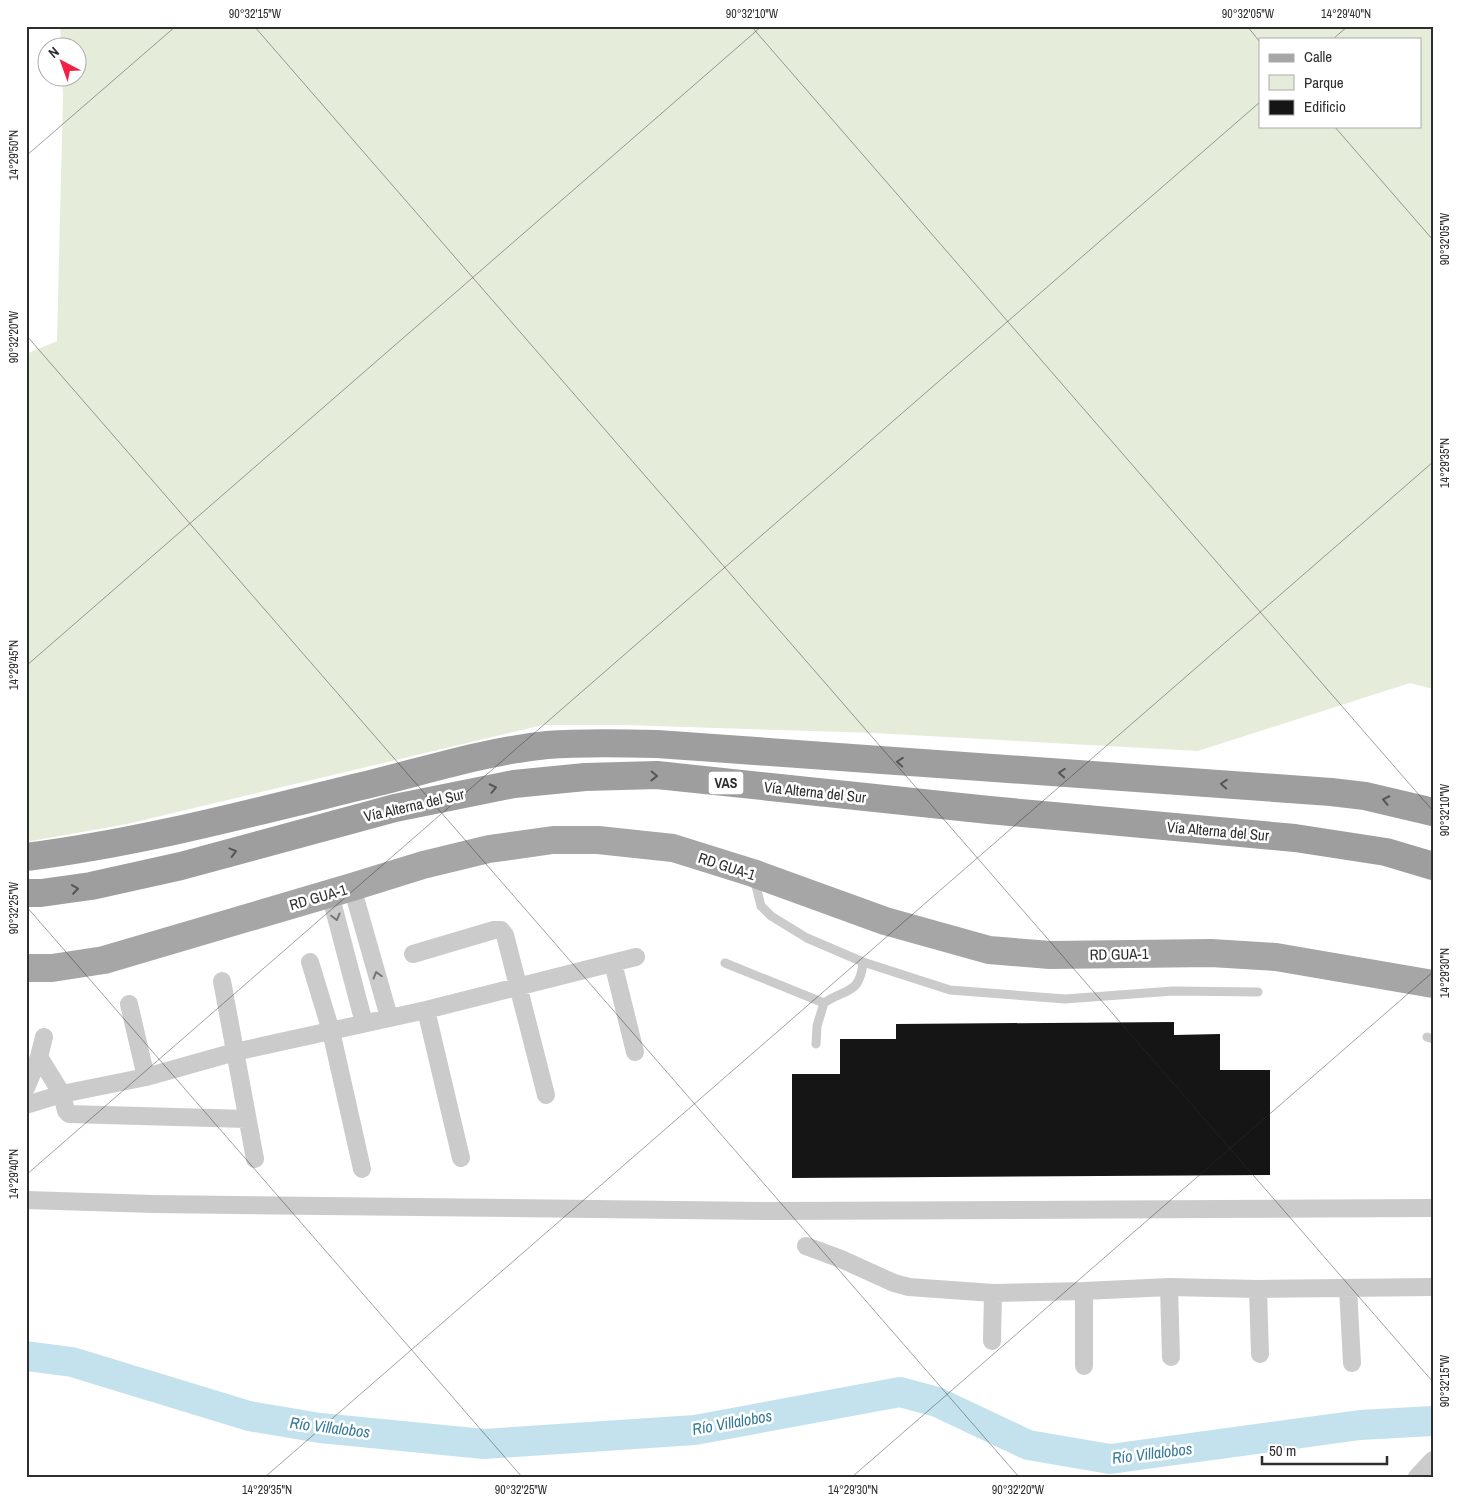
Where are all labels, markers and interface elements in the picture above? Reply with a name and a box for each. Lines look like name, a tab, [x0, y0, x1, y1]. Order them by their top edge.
text: 90°32'15"W	[229, 6, 282, 22]
text: 90°32'10"W	[726, 6, 779, 22]
text: 90°32'05"W	[1222, 6, 1275, 22]
text: 14°29'40"N	[1321, 6, 1371, 22]
north arrow	[38, 38, 88, 88]
legend	[1259, 38, 1422, 128]
text: N	[44, 43, 63, 62]
text: Calle	[1304, 46, 1332, 67]
text: Parque	[1304, 72, 1344, 93]
text: Edificio	[1304, 96, 1346, 117]
text: 14°29'50"N	[6, 130, 22, 180]
text: 90°32'05"W	[1437, 212, 1453, 265]
text: 90°32'20"W	[6, 310, 22, 363]
text: 14°29'35"N	[1437, 438, 1453, 488]
text: 14°29'45"N	[6, 640, 22, 690]
one-way arrow	[896, 756, 904, 767]
one-way arrow	[1058, 767, 1066, 778]
one-way arrow	[650, 771, 658, 781]
road number: VAS	[708, 771, 744, 794]
street label: Vía Alterna del Sur	[763, 776, 867, 808]
one-way arrow	[1220, 779, 1228, 790]
street label: Vía Alterna del Sur	[362, 783, 466, 827]
one-way arrow	[488, 783, 497, 794]
text: 90°32'10"W	[1437, 783, 1453, 836]
one-way arrow	[1381, 795, 1390, 806]
street label: Vía Alterna del Sur	[1166, 816, 1270, 846]
one-way arrow	[228, 847, 236, 857]
street label: RD GUA-1	[696, 847, 758, 885]
street label: RD GUA-1	[287, 879, 349, 915]
text: 90°32'25"W	[6, 881, 22, 934]
one-way arrow	[70, 884, 79, 894]
one-way arrow	[331, 912, 341, 921]
street label: RD GUA-1	[1089, 943, 1149, 965]
text: 14°29'30"N	[1437, 948, 1453, 998]
one-way arrow	[372, 970, 383, 979]
text: 14°29'40"N	[6, 1149, 22, 1199]
text: 90°32'15"W	[1437, 1354, 1453, 1407]
water label: Río Villalobos	[690, 1404, 774, 1440]
water label: Río Villalobos	[289, 1411, 372, 1443]
scale bar	[1262, 1433, 1386, 1465]
water label: Río Villalobos	[1111, 1437, 1194, 1469]
text: 50 m	[1269, 1440, 1296, 1461]
text: 14°29'35"N	[242, 1482, 292, 1498]
text: 90°32'25"W	[495, 1482, 548, 1498]
text: 14°29'30"N	[828, 1482, 878, 1498]
text: 90°32'20"W	[992, 1482, 1045, 1498]

